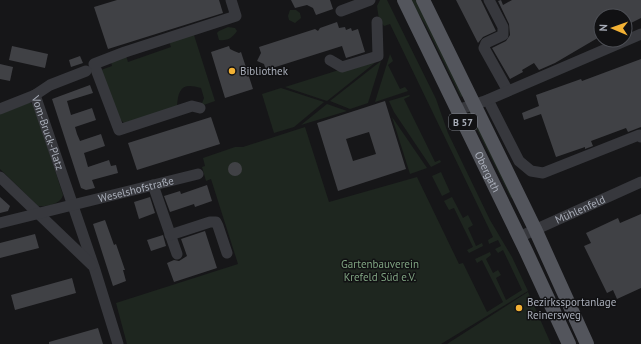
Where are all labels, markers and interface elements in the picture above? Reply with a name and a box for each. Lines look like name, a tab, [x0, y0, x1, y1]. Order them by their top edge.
north arrow	[593, 8, 633, 48]
text: N	[596, 24, 610, 32]
place label: Bibliothek	[240, 64, 289, 78]
marker: Bibliothek	[227, 66, 237, 76]
street label: Vom-Bruck-Platz	[28, 93, 67, 172]
road number: B 57	[449, 114, 477, 130]
street label: Obergath	[472, 149, 503, 195]
street label: Weselshofstraße	[97, 173, 176, 205]
street label: Mühlenfeld	[553, 192, 607, 227]
park label: Gartenbauverein Krefeld Süd e.V.	[341, 257, 419, 284]
place label: Bezirkssportanlage Reinersweg	[527, 295, 617, 322]
marker: Bezirkssportanlage Reinersweg	[514, 303, 524, 313]

